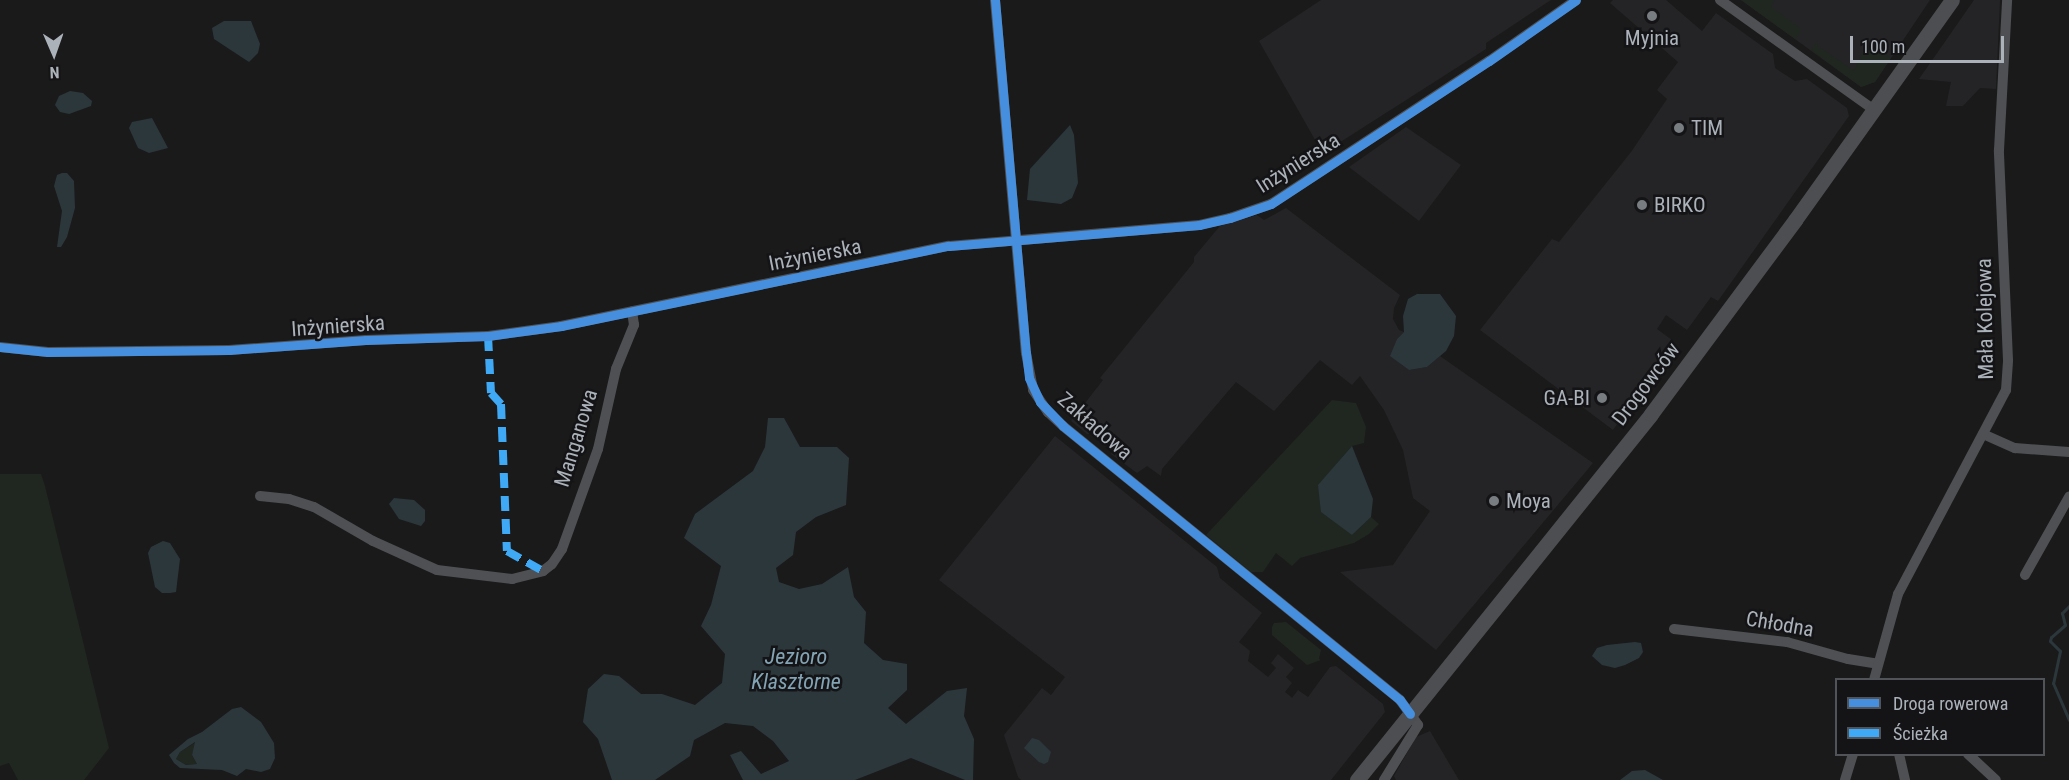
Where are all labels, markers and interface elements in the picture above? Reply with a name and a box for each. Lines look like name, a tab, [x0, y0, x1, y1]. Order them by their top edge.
marker: Myjnia	[1645, 9, 1659, 23]
north arrow	[24, 24, 84, 84]
scale bar	[1853, 24, 2008, 62]
place label: Myjnia	[1625, 25, 1679, 51]
text: 100 m	[1861, 36, 1905, 57]
text: N	[49, 63, 60, 82]
place label: TIM	[1691, 115, 1723, 141]
marker: TIM	[1672, 121, 1686, 135]
street label: Inżynierska	[1252, 127, 1344, 199]
place label: BIRKO	[1654, 192, 1706, 218]
marker: BIRKO	[1635, 198, 1649, 212]
street label: Inżynierska	[767, 234, 863, 276]
street label: Mała Kolejowa	[1971, 258, 1999, 380]
street label: Inżynierska	[290, 310, 386, 342]
street label: Drogowców	[1607, 338, 1685, 430]
place label: GA-BI	[1544, 385, 1590, 411]
street label: Manganowa	[549, 386, 603, 490]
street label: Zakładowa	[1053, 387, 1137, 465]
marker: GA-BI	[1595, 391, 1609, 405]
place label: Moya	[1506, 488, 1551, 514]
marker: Moya	[1487, 494, 1501, 508]
street label: Chłodna	[1744, 606, 1816, 642]
water label: Jezioro Klasztorne	[751, 643, 841, 694]
legend	[1835, 678, 2045, 756]
text: Droga rowerowa	[1893, 693, 2008, 714]
text: Ścieżka	[1893, 723, 1948, 744]

